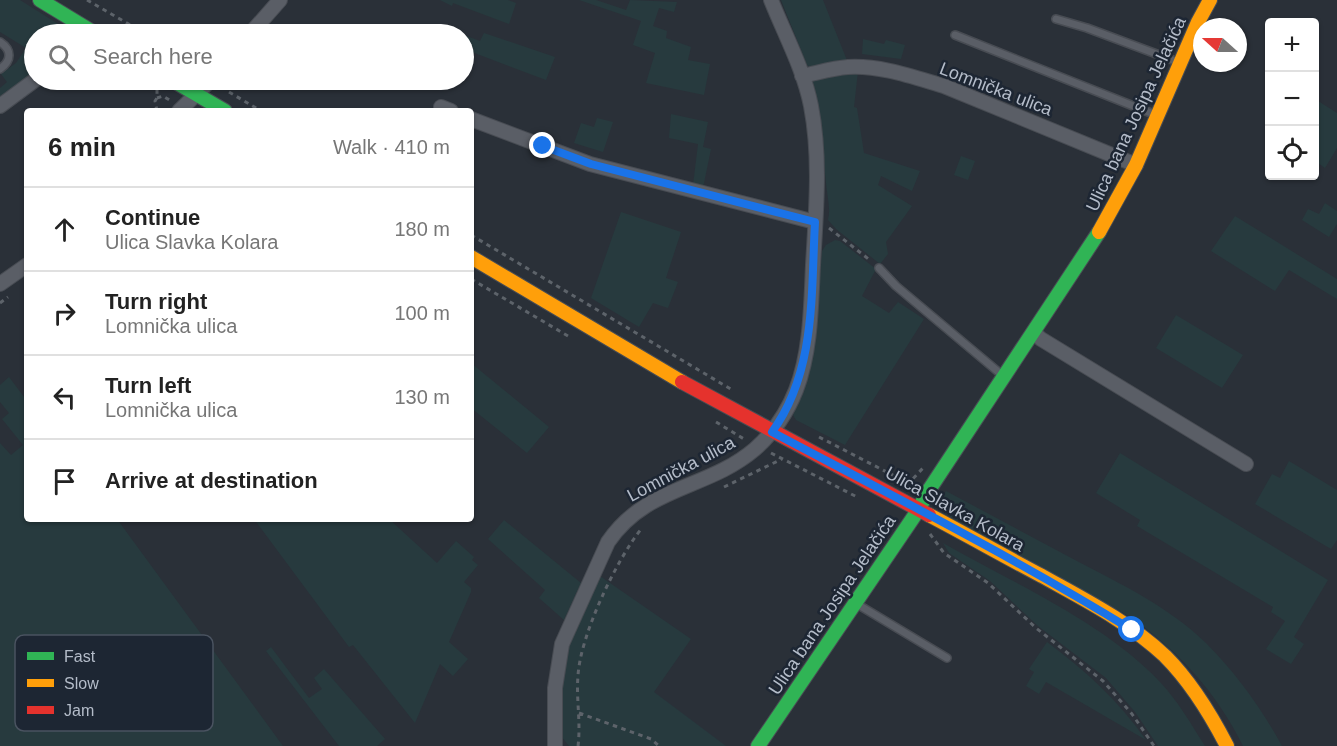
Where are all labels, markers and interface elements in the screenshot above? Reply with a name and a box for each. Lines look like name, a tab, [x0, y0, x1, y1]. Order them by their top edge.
street label: Ulica bana Josipa Jelačića	[1082, 13, 1190, 214]
north arrow	[1193, 18, 1247, 72]
map controls	[1265, 18, 1319, 180]
button: +	[1265, 18, 1319, 72]
search box	[24, 24, 474, 90]
icon: search	[45, 41, 78, 74]
text: Search here	[93, 44, 213, 69]
street label: Lomnička ulica	[937, 58, 1056, 120]
button: −	[1265, 72, 1319, 126]
button: locate	[1265, 126, 1319, 180]
text: 6 min	[48, 132, 116, 162]
route end	[529, 132, 555, 158]
text: Walk · 410 m	[333, 136, 450, 158]
text: Continue	[105, 205, 200, 230]
icon: ahead	[48, 213, 81, 246]
text: 180 m	[394, 218, 450, 240]
text: Ulica Slavka Kolara	[105, 231, 278, 253]
text: Turn right	[105, 289, 207, 314]
icon: right	[48, 297, 81, 330]
text: 100 m	[394, 302, 450, 324]
text: Lomnička ulica	[105, 315, 237, 337]
text: Turn left	[105, 373, 191, 398]
icon: left	[48, 381, 81, 414]
text: 130 m	[394, 386, 450, 408]
text: Lomnička ulica	[105, 399, 237, 421]
street label: Lomnička ulica	[624, 432, 739, 506]
street label: Ulica Slavka Kolara	[882, 462, 1029, 556]
icon: arrive	[48, 465, 81, 498]
text: Arrive at destination	[105, 468, 318, 493]
street label: Ulica bana Josipa Jelačića	[764, 511, 900, 699]
route start	[1118, 616, 1144, 642]
legend	[15, 635, 213, 731]
text: Fast	[64, 648, 96, 665]
text: Slow	[64, 675, 99, 692]
text: Jam	[64, 702, 94, 719]

